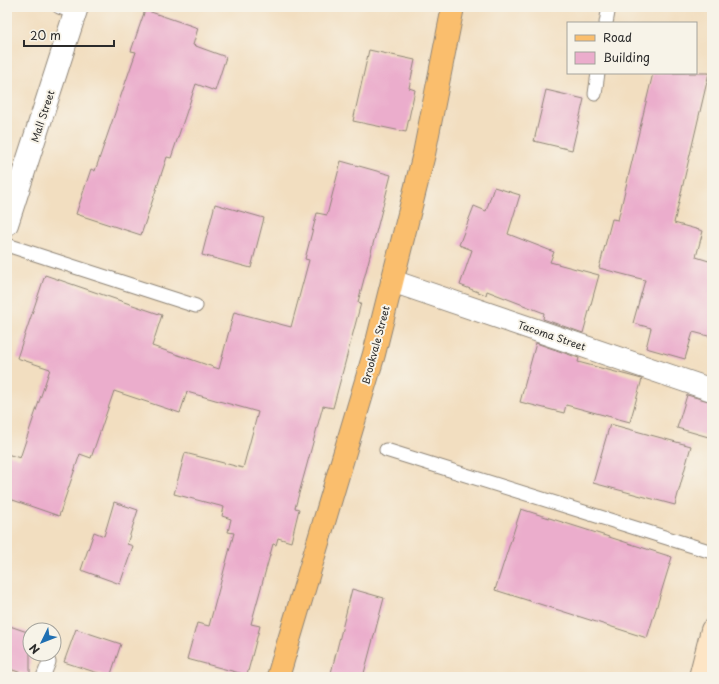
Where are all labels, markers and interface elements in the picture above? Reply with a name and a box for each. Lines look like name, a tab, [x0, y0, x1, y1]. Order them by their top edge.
scale bar	[24, 22, 114, 48]
legend	[567, 22, 697, 74]
text: 20 m	[30, 26, 61, 44]
text: Road	[603, 28, 632, 46]
text: Building	[603, 48, 650, 66]
street label: Mall Street	[27, 88, 58, 144]
street label: Brookvale Street	[357, 304, 393, 386]
street label: Tacoma Street	[516, 316, 588, 354]
north arrow	[22, 622, 62, 662]
text: N	[25, 640, 44, 658]

